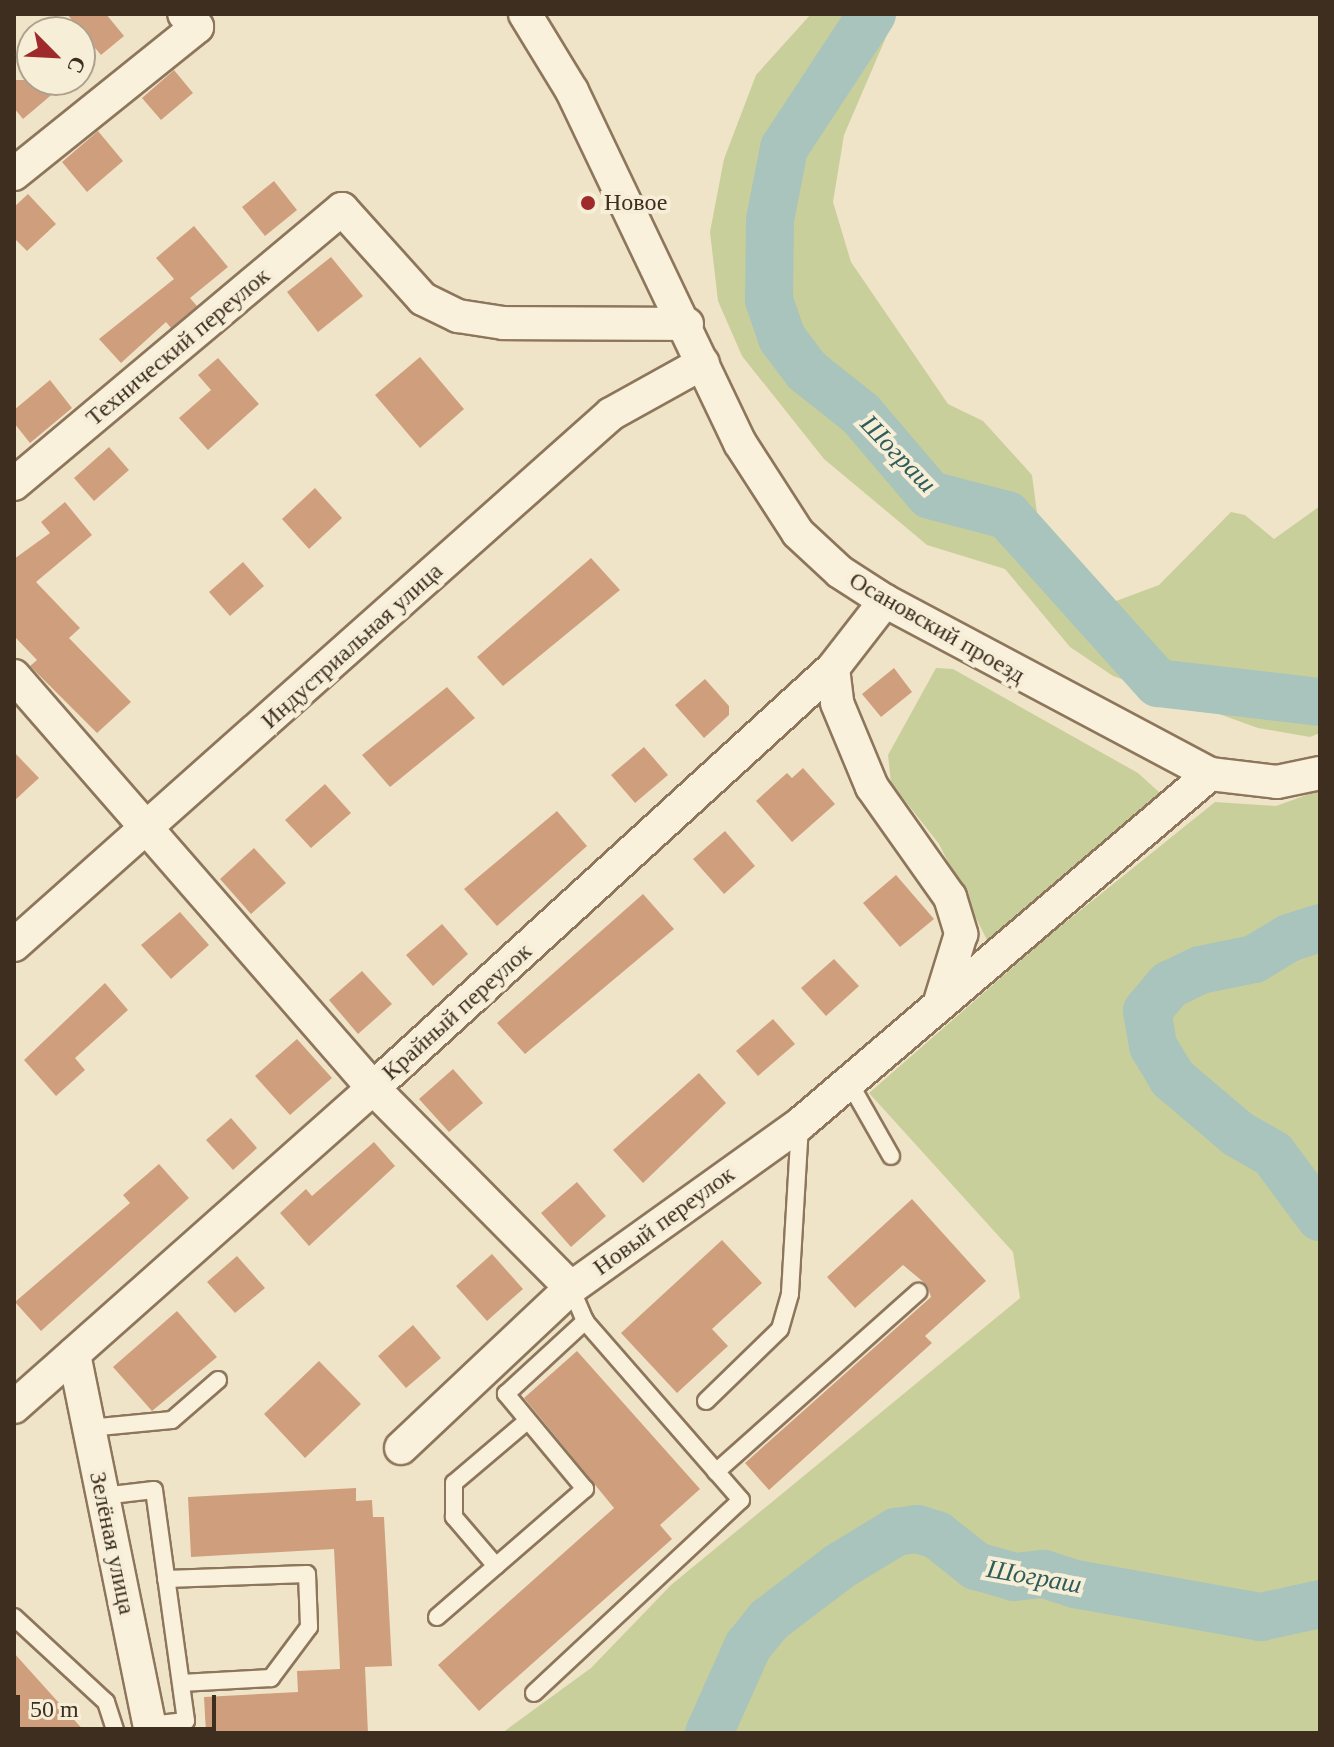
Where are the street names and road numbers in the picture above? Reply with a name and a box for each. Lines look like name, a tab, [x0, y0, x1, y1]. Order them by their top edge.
street label: Технический переулок	[80, 262, 276, 432]
street label: Индустриальная улица	[255, 557, 449, 735]
street label: Осановский проезд	[844, 566, 1030, 690]
street label: Крайный переулок	[376, 937, 538, 1087]
street label: Новый переулок	[588, 1160, 740, 1282]
street label: Зелёная улица	[83, 1469, 141, 1617]

